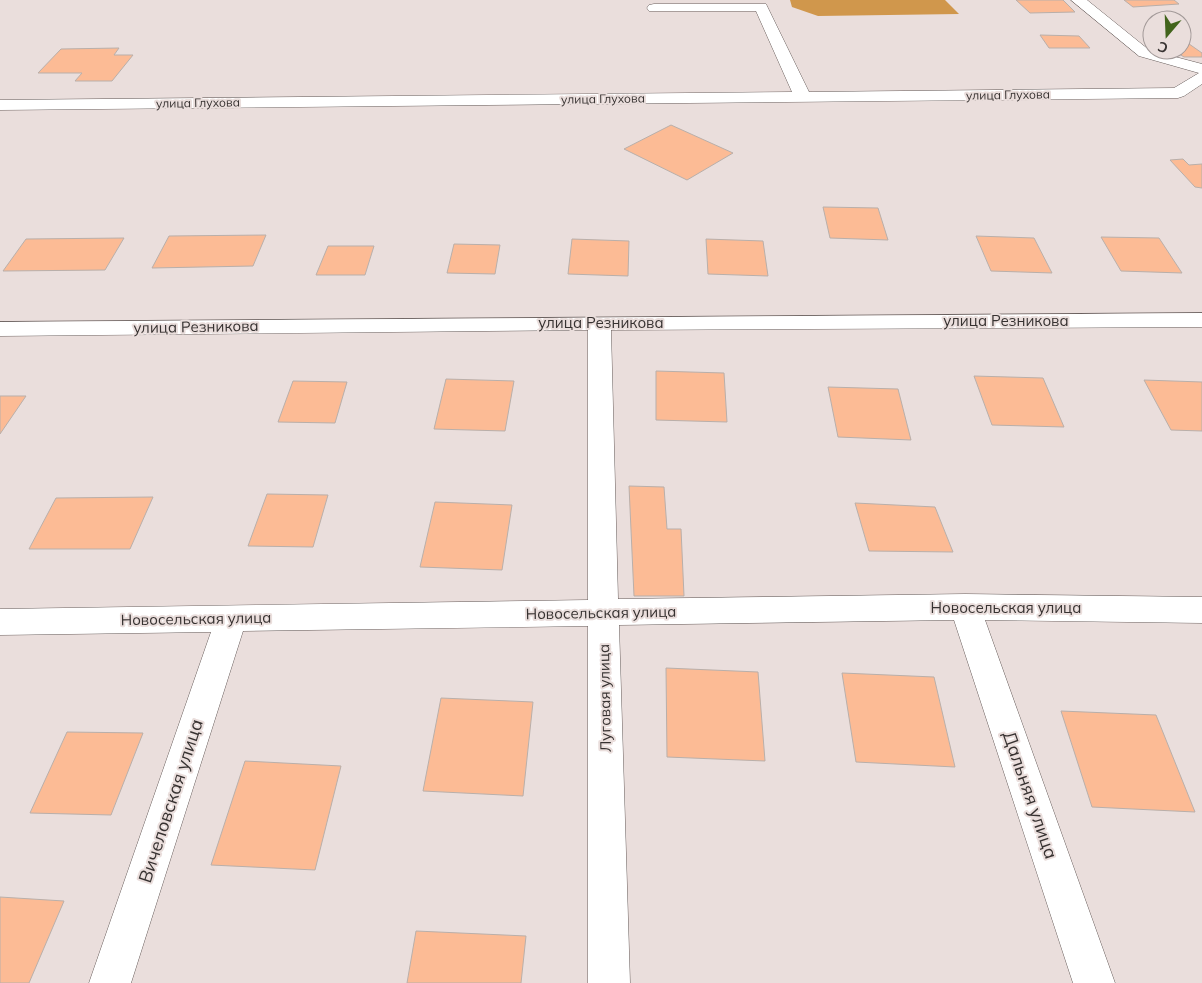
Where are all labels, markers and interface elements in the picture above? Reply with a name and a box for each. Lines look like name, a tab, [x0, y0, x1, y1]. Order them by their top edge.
north arrow	[1142, 10, 1192, 60]
text: С	[1155, 37, 1170, 57]
street label: улица Глухова	[966, 86, 1050, 103]
street label: улица Глухова	[561, 90, 645, 107]
street label: улица Глухова	[156, 94, 240, 111]
street label: улица Резникова	[943, 311, 1069, 330]
street label: улица Резникова	[538, 313, 664, 332]
street label: улица Резникова	[133, 316, 259, 337]
street label: Новосельская улица	[931, 598, 1081, 617]
street label: Новосельская улица	[525, 602, 677, 623]
street label: Новосельская улица	[120, 608, 272, 629]
street label: Луговая улица	[594, 644, 615, 752]
street label: Вичеловская улица	[133, 716, 208, 886]
street label: Дальняя улица	[998, 728, 1063, 862]

